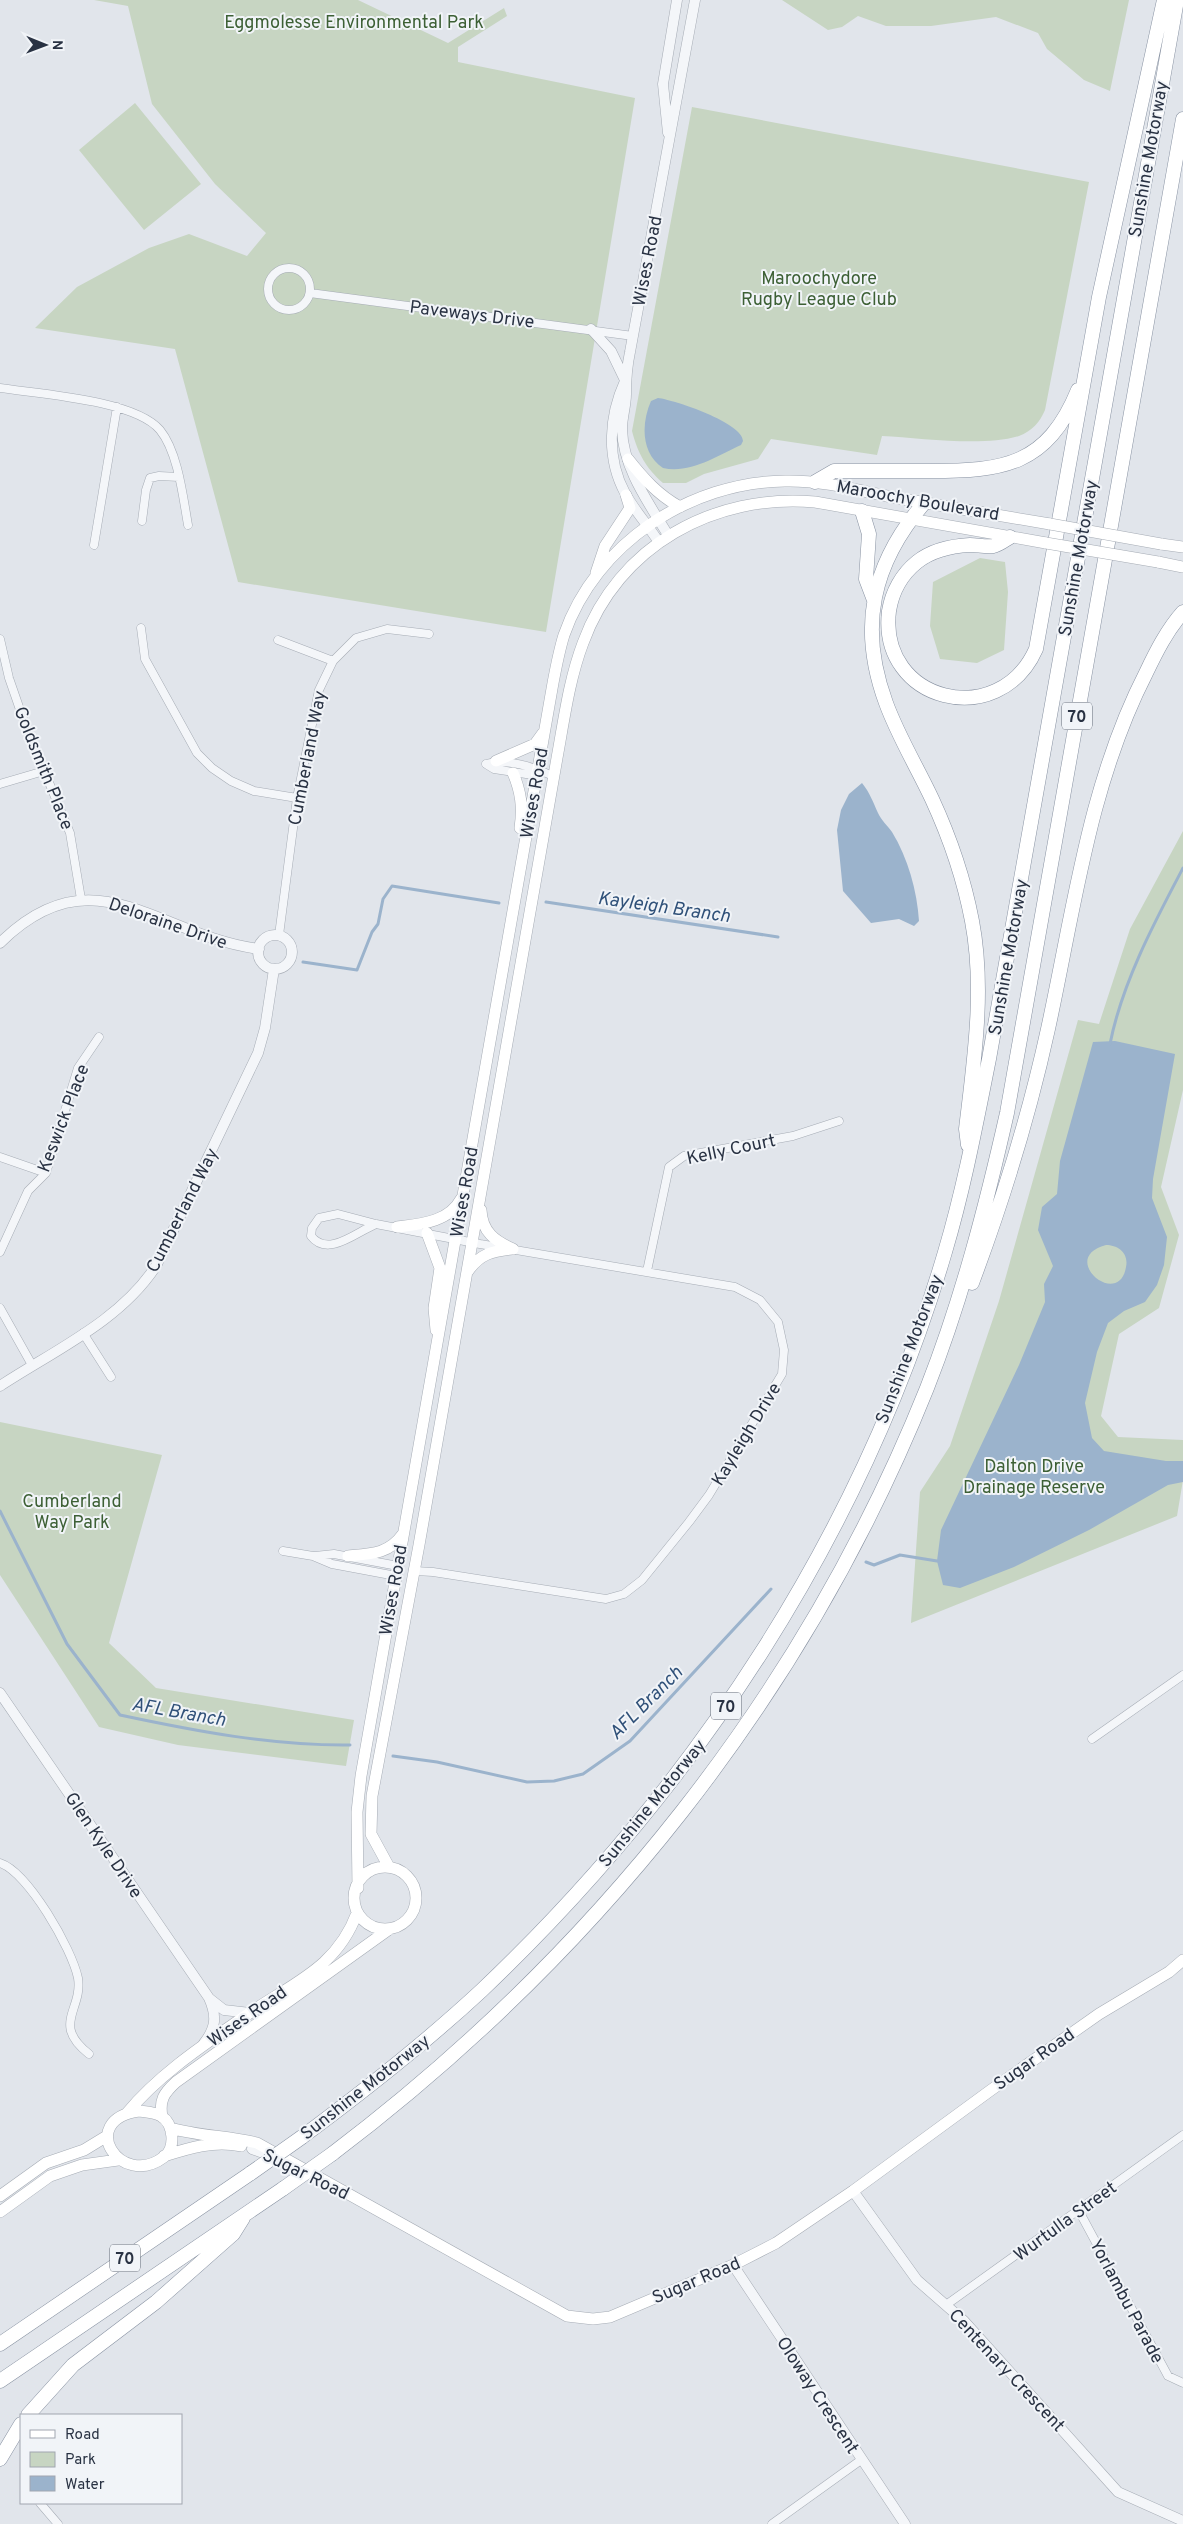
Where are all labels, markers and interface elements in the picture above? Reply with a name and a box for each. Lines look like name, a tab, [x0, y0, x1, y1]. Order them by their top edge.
park label: Eggmolesse Environmental Park	[224, 12, 484, 35]
north arrow	[20, 20, 70, 70]
text: N	[48, 40, 65, 50]
street label: Sunshine Motorway	[1124, 79, 1175, 239]
street label: Wises Road	[628, 214, 669, 309]
park label: Maroochydore Rugby League Club	[741, 268, 897, 312]
street label: Paveways Drive	[408, 296, 536, 335]
street label: Maroochy Boulevard	[834, 476, 1001, 527]
street label: Sunshine Motorway	[1054, 478, 1105, 638]
street label: Cumberland Way	[284, 689, 333, 828]
road number: 70	[1062, 702, 1092, 729]
street label: Goldsmith Place	[7, 704, 78, 834]
street label: Wises Road	[516, 746, 555, 840]
street label: Sunshine Motorway	[984, 877, 1035, 1037]
water label: Kayleigh Branch	[596, 887, 732, 929]
street label: Deloraine Drive	[105, 893, 230, 955]
street label: Keswick Place	[33, 1061, 96, 1176]
street label: Kelly Court	[685, 1130, 778, 1171]
street label: Cumberland Way	[142, 1145, 225, 1277]
street label: Wises Road	[446, 1145, 485, 1239]
street label: Sunshine Motorway	[871, 1272, 949, 1428]
street label: Kayleigh Drive	[707, 1379, 787, 1491]
park label: Dalton Drive Drainage Reserve	[963, 1456, 1105, 1500]
park label: Cumberland Way Park	[22, 1491, 122, 1535]
street label: Wises Road	[375, 1543, 414, 1637]
water label: AFL Branch	[604, 1661, 689, 1745]
road number: 70	[711, 1692, 741, 1720]
water label: AFL Branch	[130, 1693, 228, 1733]
street label: Sunshine Motorway	[594, 1735, 712, 1873]
street label: Glen Kyle Drive	[59, 1788, 147, 1903]
street label: Wises Road	[204, 1981, 292, 2053]
street label: Sugar Road	[990, 2024, 1080, 2097]
street label: Sunshine Motorway	[296, 2030, 435, 2146]
street label: Sugar Road	[258, 2144, 352, 2206]
street label: Wurtulla Street	[1010, 2177, 1122, 2267]
street label: Yorlambu Parade	[1083, 2236, 1168, 2368]
road number: 70	[110, 2244, 140, 2272]
street label: Sugar Road	[649, 2252, 744, 2310]
street label: Centenary Crescent	[943, 2305, 1069, 2438]
street label: Oloway Crescent	[770, 2333, 863, 2459]
legend	[20, 2414, 182, 2504]
text: Road	[65, 2426, 100, 2445]
text: Park	[65, 2451, 96, 2470]
text: Water	[65, 2476, 105, 2495]

